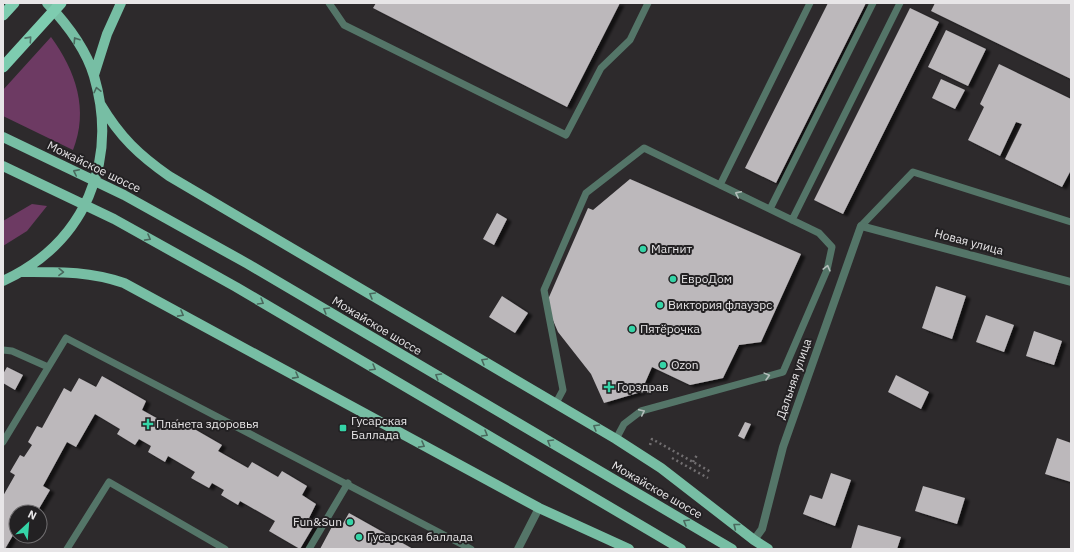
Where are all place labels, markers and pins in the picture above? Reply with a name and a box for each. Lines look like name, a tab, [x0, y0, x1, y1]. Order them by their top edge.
place label: Магнит	[651, 241, 692, 256]
marker: Магнит	[638, 244, 648, 254]
place label: ЕвроДом	[681, 271, 732, 286]
marker: ЕвроДом	[668, 274, 678, 284]
place label: Виктория флауэрс	[668, 297, 772, 312]
marker: Виктория флауэрс	[655, 300, 665, 310]
place label: Пятёрочка	[640, 321, 700, 336]
marker: Пятёрочка	[627, 324, 637, 334]
place label: Ozon	[671, 357, 698, 372]
marker: Ozon	[658, 360, 668, 370]
place label: Горздрав	[617, 379, 669, 394]
marker: Горздрав	[604, 382, 614, 392]
place label: Гусарская Баллада	[351, 413, 407, 442]
place label: Планета здоровья	[156, 416, 259, 431]
marker: Планета здоровья	[143, 419, 153, 429]
marker: Гусарская Баллада	[338, 423, 348, 433]
place label: Fun&Sun	[293, 514, 342, 529]
marker: Fun&Sun	[345, 517, 355, 527]
place label: Гусарская баллада	[367, 529, 474, 544]
marker: Гусарская баллада	[354, 532, 364, 542]

